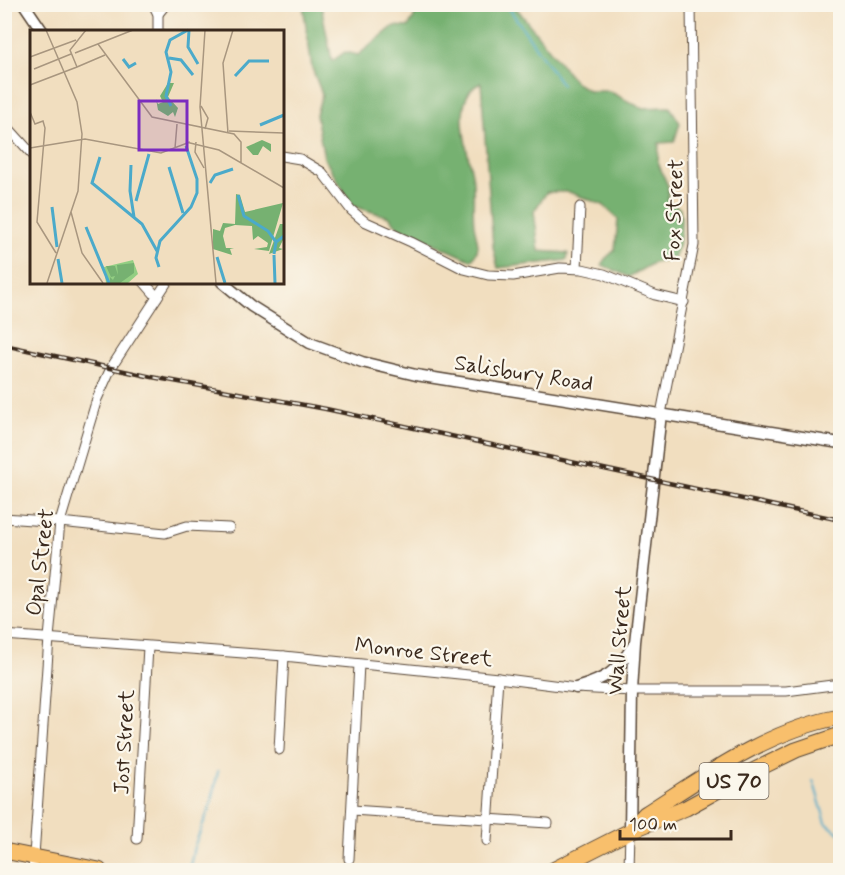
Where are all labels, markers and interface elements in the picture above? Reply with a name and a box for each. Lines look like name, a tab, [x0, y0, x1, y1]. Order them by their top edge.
inset map	[30, 30, 284, 284]
street label: Fox Street	[659, 158, 691, 262]
street label: Salisbury Road	[452, 349, 595, 399]
street label: Opal Street	[21, 507, 61, 618]
street label: Wall Street	[601, 584, 639, 696]
street label: Monroe Street	[354, 632, 494, 674]
street label: Jost Street	[108, 689, 142, 795]
road number: US 70	[700, 763, 768, 799]
scale bar	[620, 803, 731, 841]
text: 100 m	[629, 813, 677, 837]

